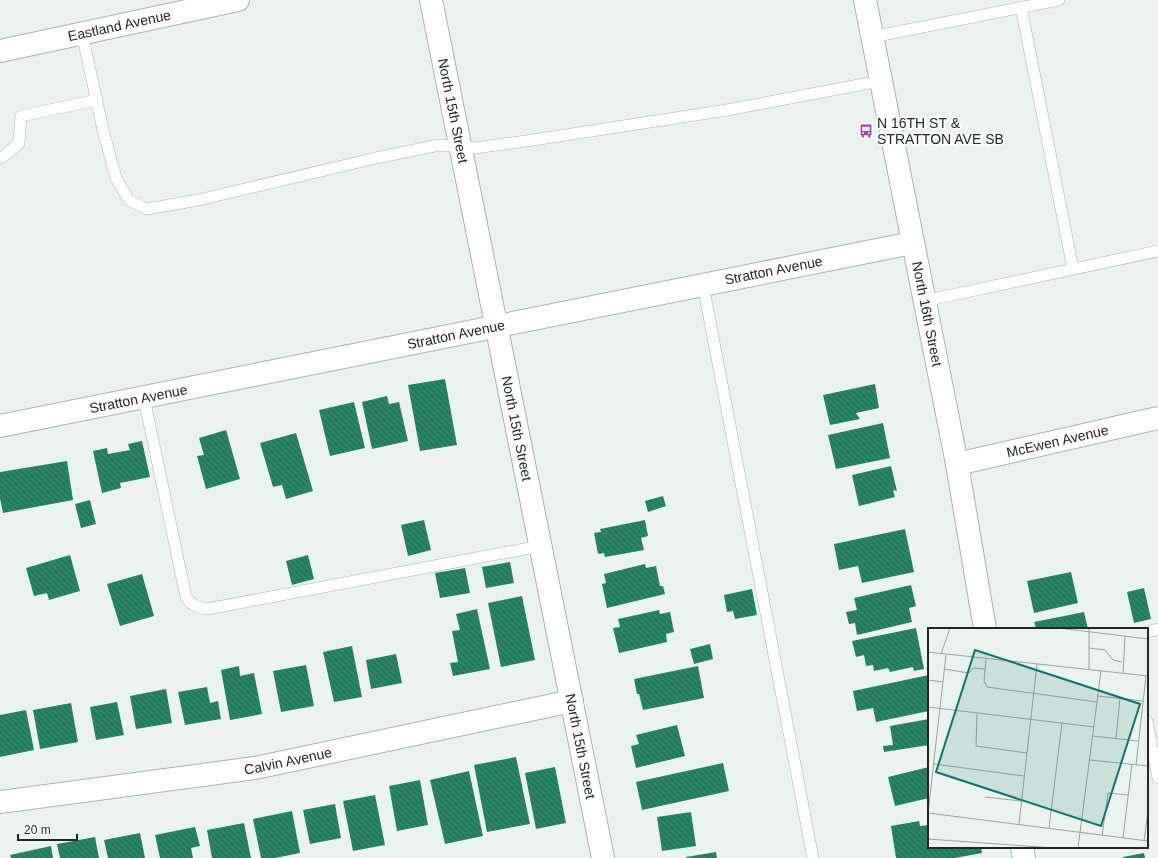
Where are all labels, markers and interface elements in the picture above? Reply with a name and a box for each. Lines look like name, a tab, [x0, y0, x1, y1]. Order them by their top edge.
street label: Eastland Avenue	[66, 7, 172, 44]
street label: North 15th Street	[435, 57, 472, 165]
place label: N 16TH ST & STRATTON AVE SB	[877, 115, 1004, 147]
bus stop icon: N 16TH ST & STRATTON AVE SB	[858, 123, 874, 139]
street label: Stratton Avenue	[723, 253, 824, 288]
street label: North 16th Street	[909, 260, 945, 368]
street label: Stratton Avenue	[406, 317, 506, 352]
street label: North 15th Street	[499, 375, 535, 482]
street label: Stratton Avenue	[88, 381, 189, 416]
street label: McEwen Avenue	[1005, 422, 1110, 460]
inset map	[928, 628, 1148, 848]
street label: North 15th Street	[562, 692, 599, 800]
street label: Calvin Avenue	[243, 744, 334, 777]
scale bar	[18, 816, 77, 842]
text: 20 m	[24, 823, 51, 837]

